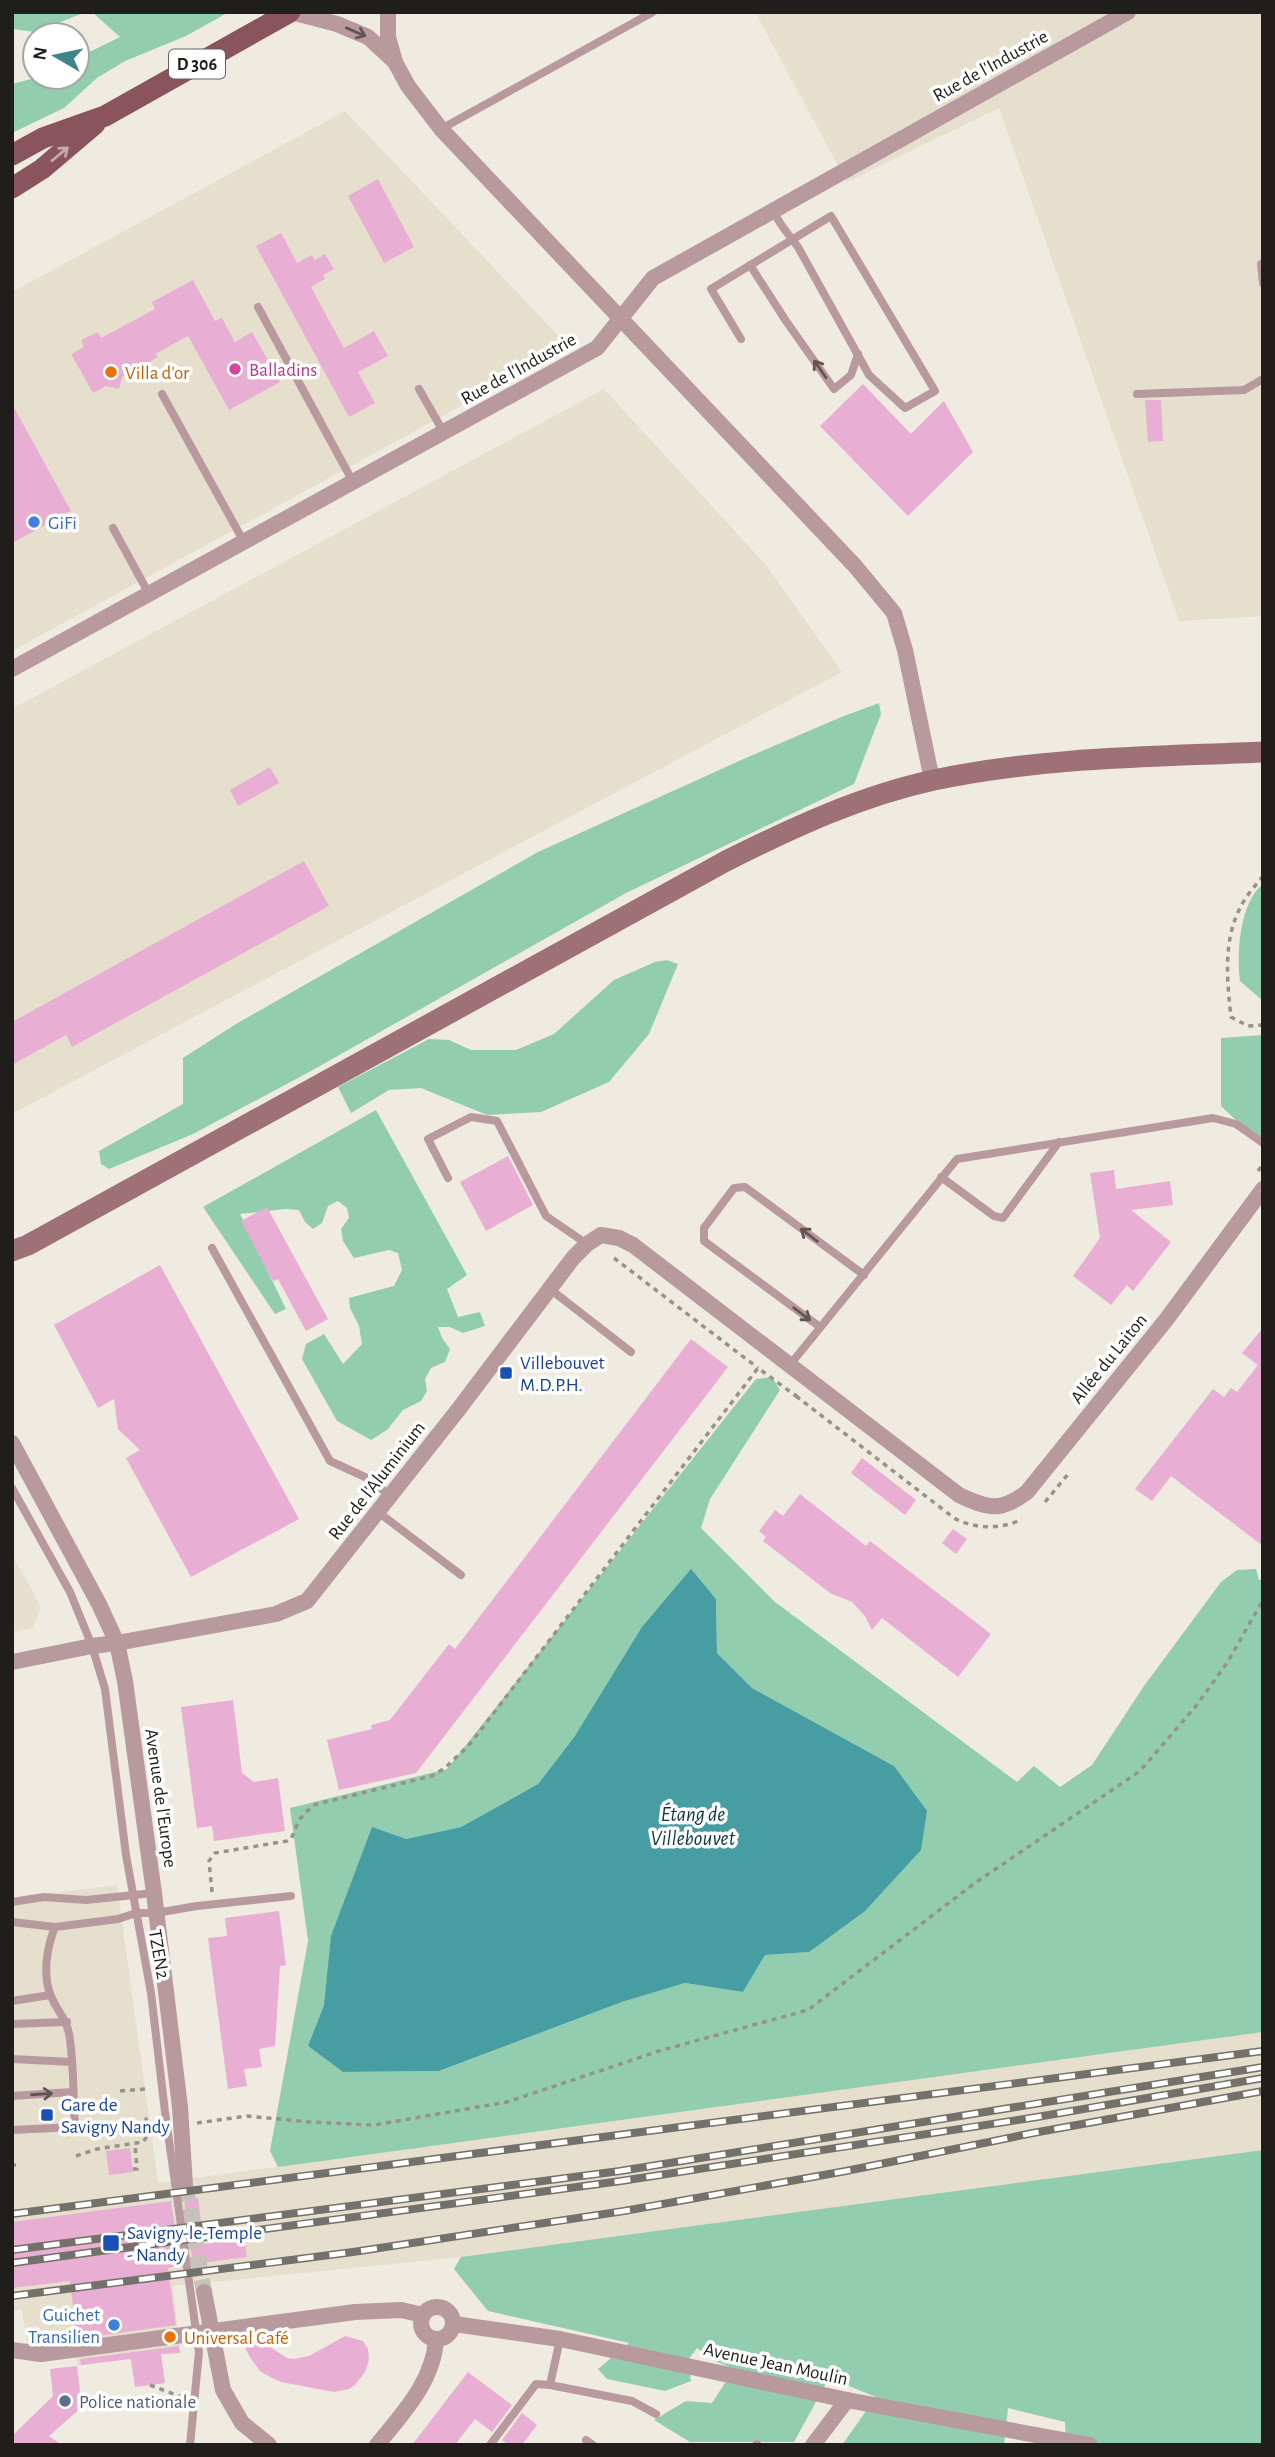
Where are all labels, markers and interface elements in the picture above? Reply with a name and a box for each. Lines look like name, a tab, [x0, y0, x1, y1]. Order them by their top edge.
north arrow	[21, 21, 91, 91]
one-way arrow	[345, 26, 366, 39]
street label: Rue de l'Industrie	[930, 27, 1051, 106]
text: N	[30, 46, 51, 62]
road number: D 306	[169, 50, 225, 78]
one-way arrow	[50, 146, 68, 162]
street label: Rue de l'Industrie	[458, 330, 579, 409]
one-way arrow	[813, 360, 827, 379]
marker: Balladins	[227, 361, 243, 377]
place label: Balladins	[249, 361, 317, 380]
marker: Villa d'or	[103, 364, 119, 380]
place label: Villa d'or	[125, 364, 189, 383]
marker: GiFi	[26, 514, 42, 530]
place label: GiFi	[48, 514, 77, 533]
one-way arrow	[800, 1227, 819, 1242]
one-way arrow	[793, 1306, 811, 1321]
street label: Allée du Laiton	[1067, 1310, 1151, 1408]
place label: Villebouvet M.D.P.H.	[520, 1354, 605, 1395]
marker: Villebouvet M.D.P.H.	[498, 1365, 514, 1381]
street label: Rue de l'Aluminium	[325, 1418, 429, 1544]
street label: Avenue de l'Europe	[141, 1727, 180, 1869]
water label: Étang de Villebouvet	[650, 1802, 736, 1849]
street label: TZEN2	[145, 1928, 172, 1981]
one-way arrow	[31, 2087, 53, 2100]
place label: Gare de Savigny Nandy	[61, 2096, 170, 2137]
marker: Gare de Savigny Nandy	[39, 2107, 55, 2123]
place label: Savigny-le-Temple - Nandy	[127, 2224, 262, 2265]
marker: Savigny-le-Temple - Nandy	[101, 2233, 121, 2253]
place label: Guichet Transilien	[28, 2306, 100, 2347]
marker: Guichet Transilien	[106, 2317, 122, 2333]
marker: Universal Café	[162, 2329, 178, 2345]
place label: Universal Café	[184, 2329, 289, 2348]
street label: Avenue Jean Moulin	[702, 2340, 850, 2389]
marker: Police nationale	[57, 2393, 73, 2409]
place label: Police nationale	[79, 2393, 196, 2412]

